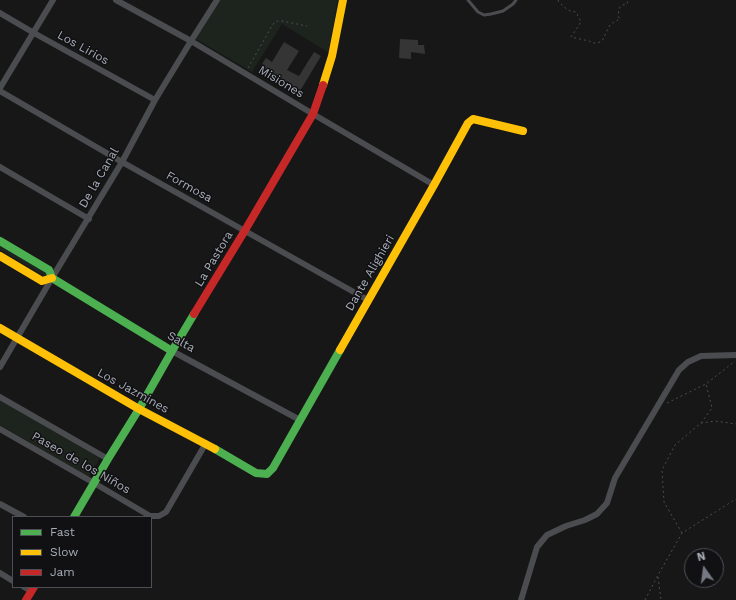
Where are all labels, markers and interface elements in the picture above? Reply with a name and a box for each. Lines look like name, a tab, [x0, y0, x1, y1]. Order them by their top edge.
street label: Los Lirios	[55, 28, 111, 68]
street label: Misiones	[256, 63, 306, 101]
street label: De la Canal	[76, 145, 122, 211]
street label: Formosa	[163, 168, 215, 206]
street label: La Pastora	[192, 229, 236, 289]
street label: Dante Alighieri	[342, 232, 398, 314]
street label: Salta	[165, 328, 197, 356]
street label: Los Jazmines	[95, 365, 171, 417]
street label: Paseo de los Niños	[29, 429, 133, 497]
legend	[12, 516, 152, 588]
text: Fast	[50, 525, 75, 539]
text: Slow	[50, 545, 78, 559]
north arrow	[684, 548, 724, 588]
text: N	[696, 550, 707, 564]
text: Jam	[50, 565, 75, 579]

